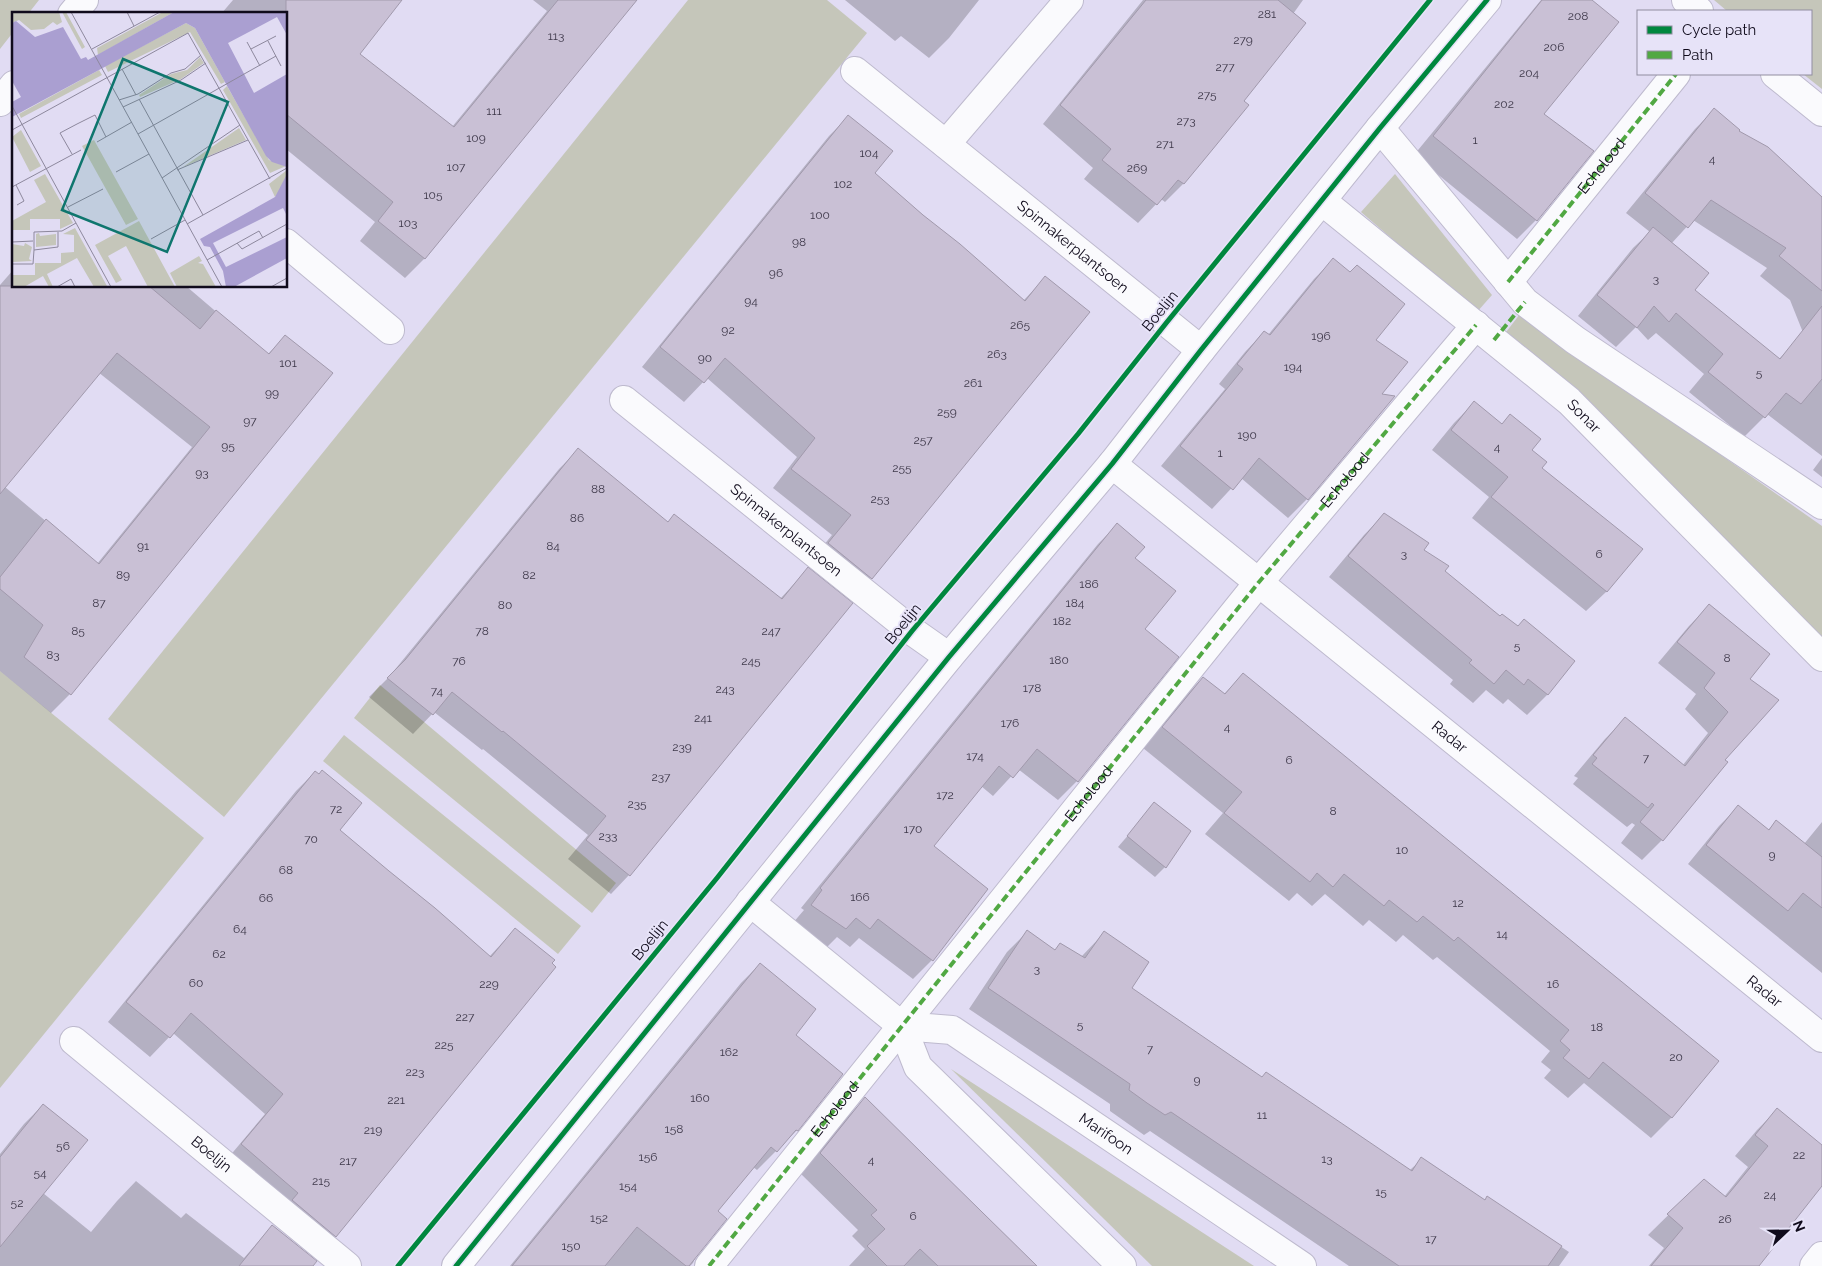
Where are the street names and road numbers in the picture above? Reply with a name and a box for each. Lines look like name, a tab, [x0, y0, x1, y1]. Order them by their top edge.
street label: Echolood	[1574, 135, 1629, 197]
street label: Spinnakerplantsoen	[1014, 196, 1132, 297]
street label: Boelijn	[1138, 287, 1182, 335]
street label: Sonar	[1563, 395, 1605, 437]
street label: Echolood	[1317, 449, 1373, 511]
street label: Spinnakerplantsoen	[727, 480, 846, 580]
street label: Boelijn	[881, 600, 925, 648]
street label: Radar	[1428, 717, 1472, 757]
street label: Echolood	[1061, 762, 1116, 825]
street label: Boelijn	[628, 916, 672, 964]
street label: Radar	[1743, 972, 1786, 1012]
street label: Echolood	[807, 1078, 863, 1141]
street label: Marifoon	[1076, 1109, 1136, 1158]
street label: Boelijn	[187, 1132, 235, 1176]

